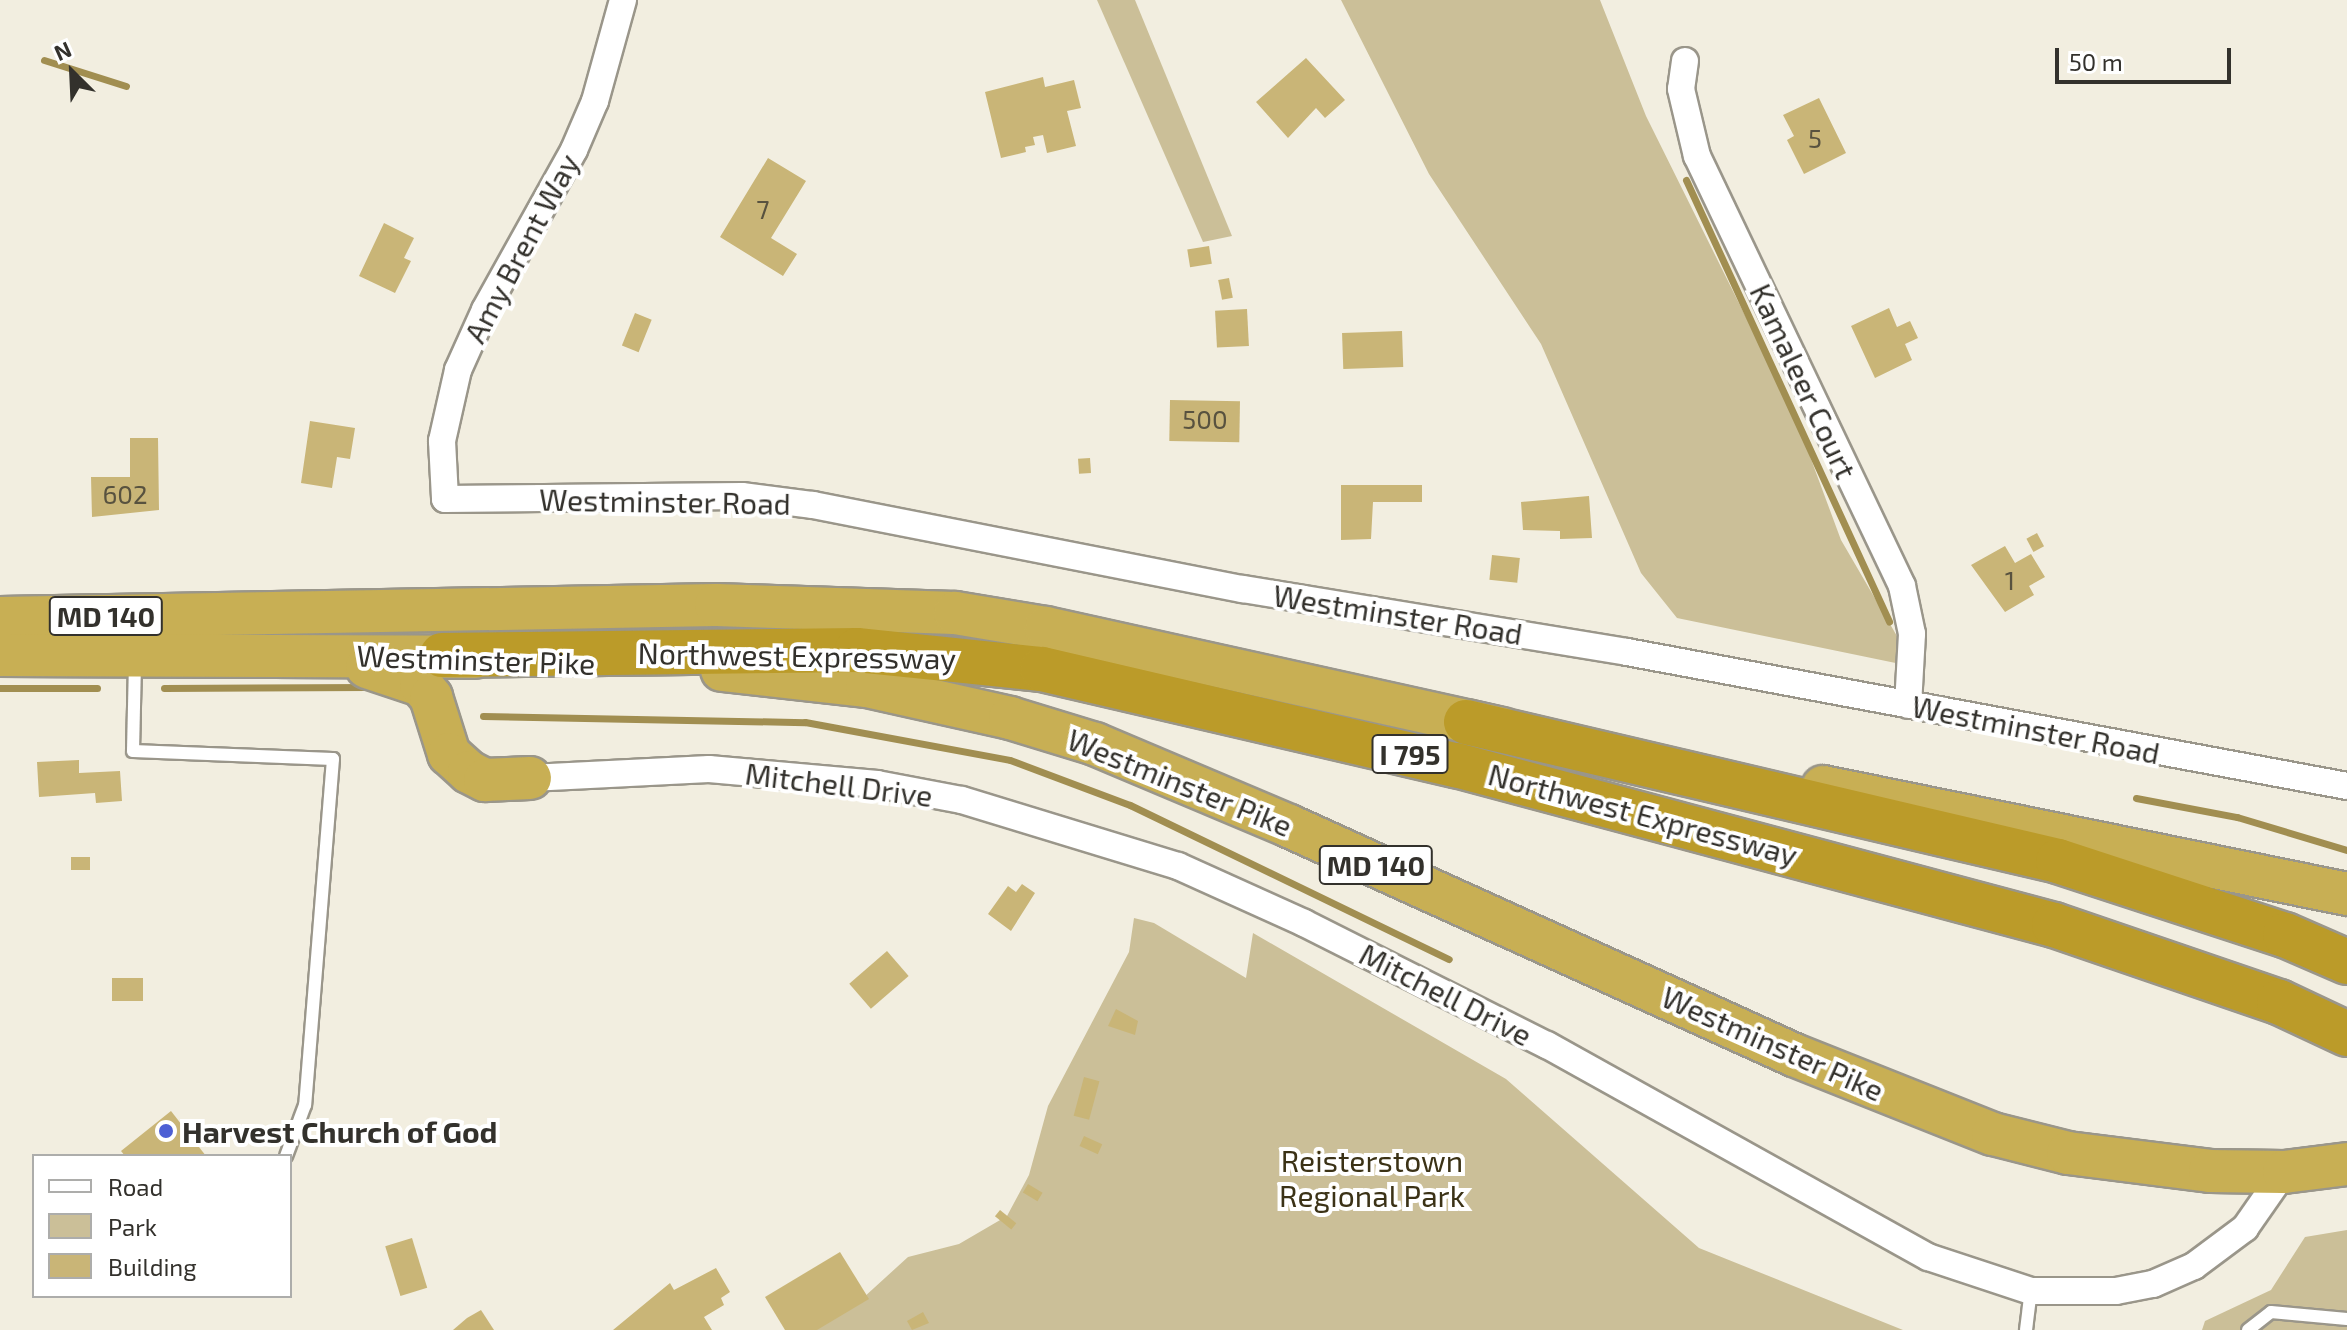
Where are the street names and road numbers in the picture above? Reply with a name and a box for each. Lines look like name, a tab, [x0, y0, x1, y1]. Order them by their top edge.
street label: Amy Brent Way	[456, 147, 586, 349]
street label: Kamaleer Court	[1743, 278, 1865, 484]
street label: Westminster Road	[538, 481, 792, 521]
street label: Westminster Road	[1271, 576, 1525, 652]
road number: MD 140	[48, 592, 164, 640]
street label: Northwest Expressway	[638, 634, 956, 676]
street label: Westminster Pike	[356, 637, 596, 681]
street label: Westminster Road	[1909, 687, 2163, 771]
street label: Westminster Pike	[1062, 720, 1298, 844]
road number: I 795	[1370, 730, 1450, 778]
street label: Mitchell Drive	[743, 755, 935, 813]
street label: Northwest Expressway	[1485, 755, 1801, 873]
road number: MD 140	[1318, 841, 1434, 889]
street label: Mitchell Drive	[1354, 935, 1538, 1053]
street label: Westminster Pike	[1656, 978, 1890, 1108]

